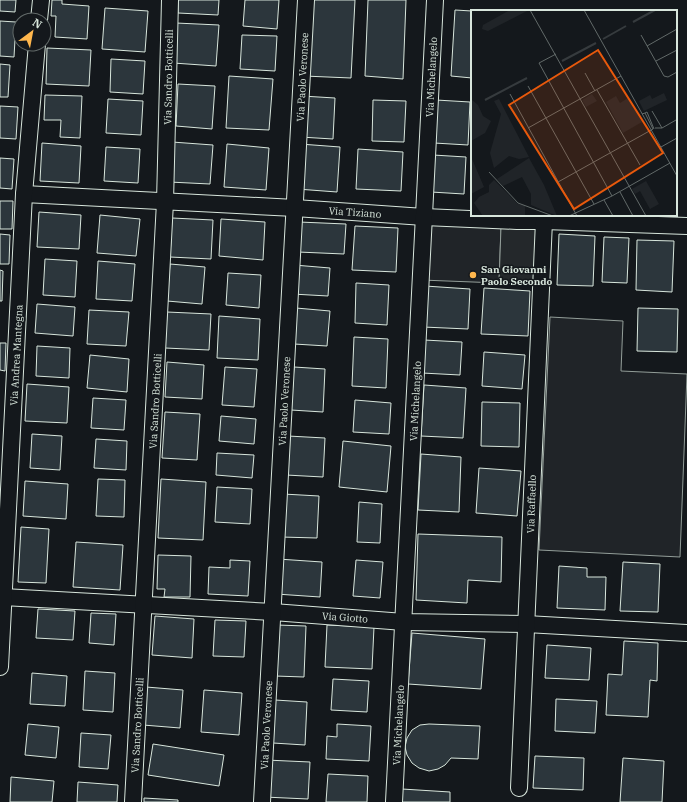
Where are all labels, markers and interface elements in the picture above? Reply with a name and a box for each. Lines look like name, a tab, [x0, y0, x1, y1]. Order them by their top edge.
inset map	[471, 10, 677, 216]
north arrow	[12, 12, 52, 52]
text: N	[30, 15, 45, 32]
street label: Via Sandro Botticelli	[161, 29, 176, 125]
street label: Via Paolo Veronese	[294, 32, 311, 122]
street label: Via Michelangelo	[423, 36, 440, 117]
street label: Via Tiziano	[328, 204, 382, 221]
place label: San Giovanni Paolo Secondo	[481, 263, 553, 288]
marker: San Giovanni Paolo Secondo	[468, 270, 478, 280]
street label: Via Andrea Mantegna	[7, 304, 26, 406]
street label: Via Sandro Botticelli	[147, 353, 164, 449]
street label: Via Paolo Veronese	[276, 356, 293, 446]
street label: Via Michelangelo	[407, 360, 424, 441]
street label: Via Raffaello	[524, 474, 539, 534]
street label: Via Giotto	[322, 609, 369, 626]
street label: Via Sandro Botticelli	[129, 677, 146, 773]
street label: Via Paolo Veronese	[258, 680, 275, 770]
street label: Via Michelangelo	[390, 684, 407, 765]

